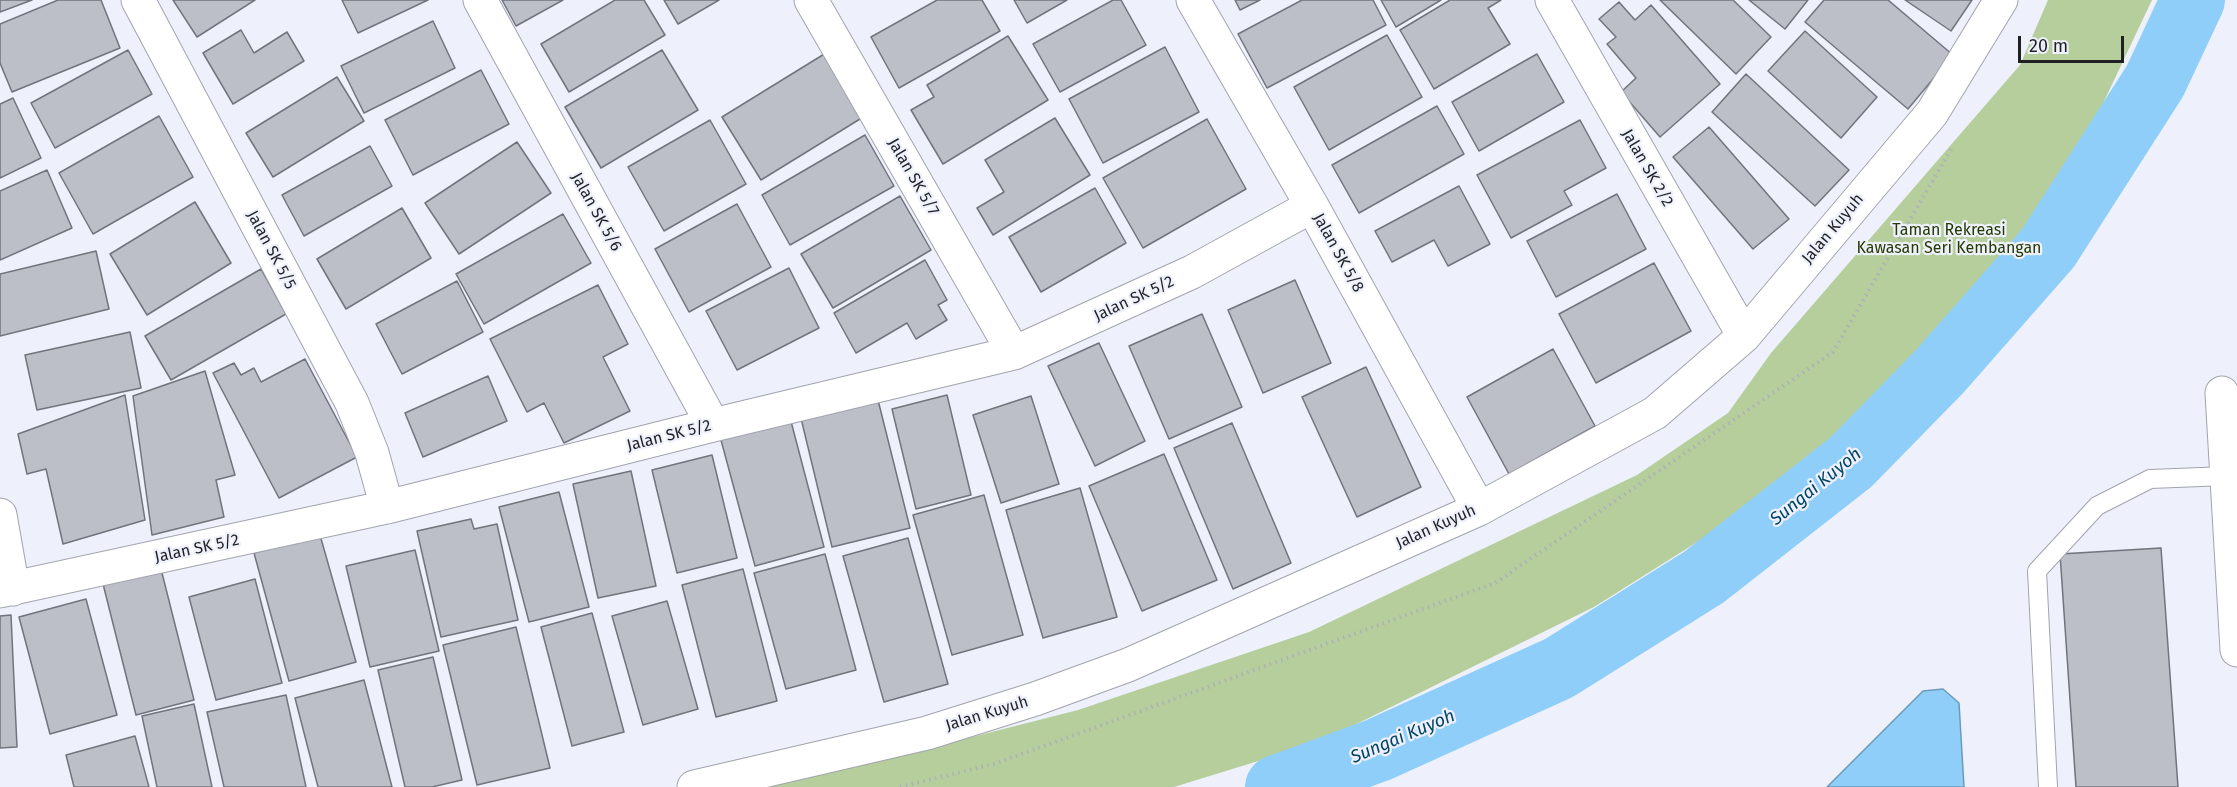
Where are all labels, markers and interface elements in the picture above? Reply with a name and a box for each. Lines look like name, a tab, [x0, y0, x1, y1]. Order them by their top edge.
scale bar	[2021, 24, 2128, 62]
text: 20 m	[2029, 35, 2068, 57]
street label: Jalan SK 2/2	[1617, 126, 1677, 210]
street label: Jalan SK 5/7	[883, 135, 943, 219]
street label: Jalan SK 5/6	[567, 169, 625, 255]
street label: Jalan Kuyuh	[1798, 190, 1868, 268]
street label: Jalan SK 5/5	[242, 207, 300, 293]
street label: Jalan SK 5/8	[1308, 210, 1368, 296]
park label: Taman Rekreasi Kawasan Seri Kembangan	[1857, 221, 2041, 259]
street label: Jalan SK 5/2	[1091, 272, 1177, 326]
street label: Jalan SK 5/2	[625, 416, 713, 456]
water label: Sungai Kuyoh	[1766, 444, 1866, 530]
street label: Jalan Kuyuh	[1393, 501, 1479, 553]
street label: Jalan SK 5/2	[153, 531, 241, 567]
street label: Jalan Kuyuh	[943, 692, 1031, 736]
water label: Sungai Kuyoh	[1348, 705, 1458, 769]

